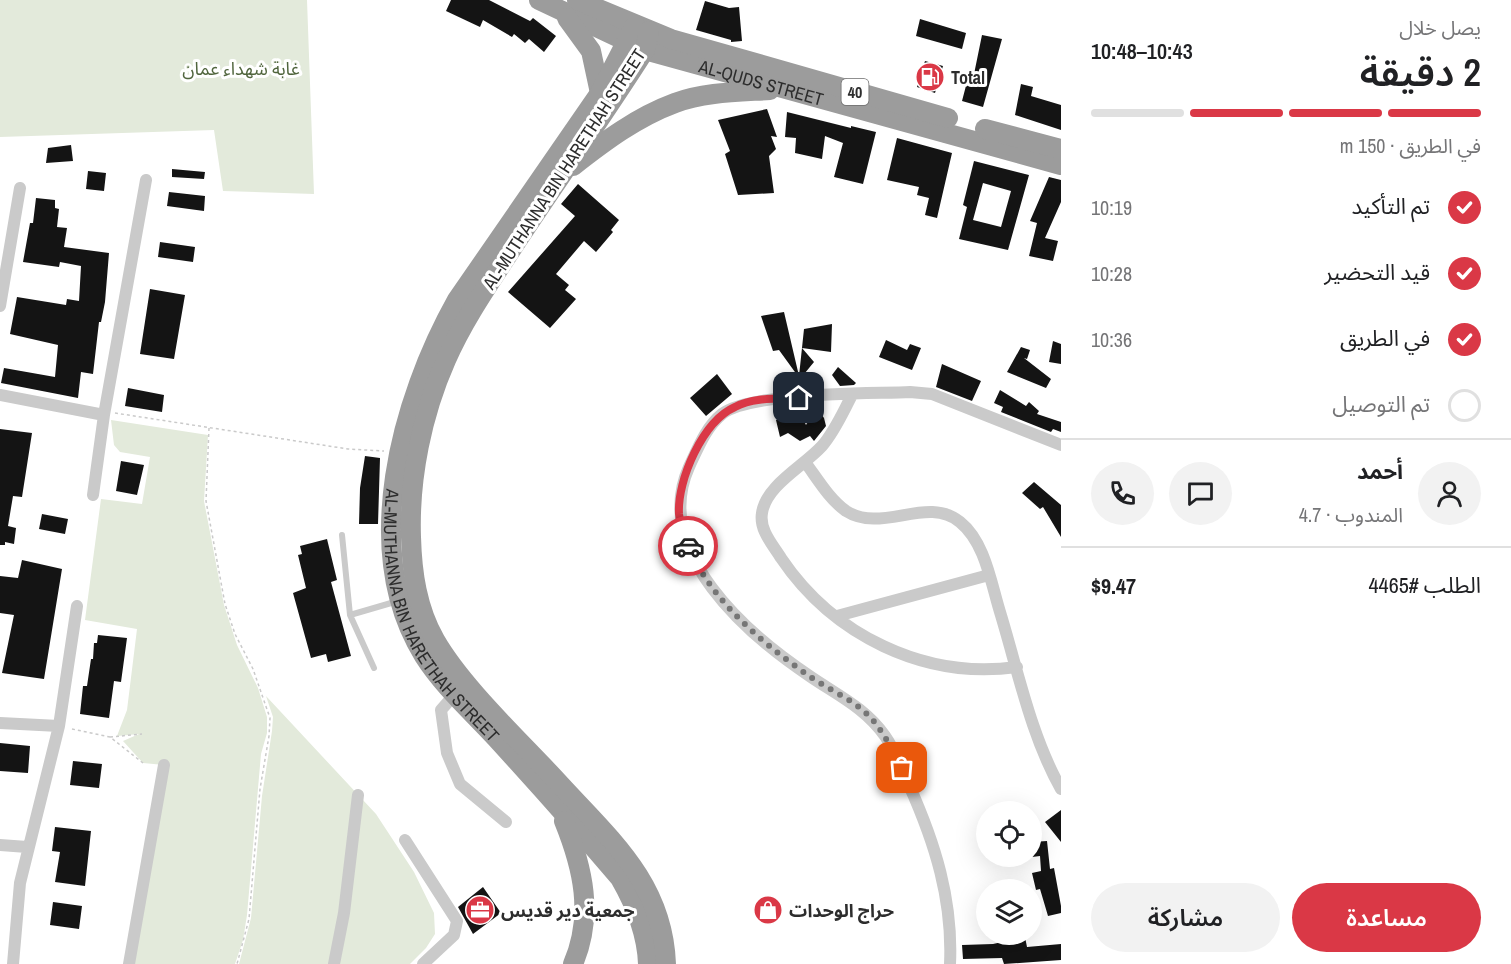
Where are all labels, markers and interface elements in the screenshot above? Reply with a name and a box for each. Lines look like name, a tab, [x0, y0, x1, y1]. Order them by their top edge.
text: يصل خلال	[1399, 14, 1481, 41]
text: 10:43–10:48	[1091, 36, 1193, 66]
street label: AL-MUTHANNA BIN HARETHAH STREET	[476, 44, 651, 295]
text: 2 دقيقة	[1360, 46, 1481, 98]
street label: AL-QUDS STREET	[695, 53, 826, 111]
park label: غابة شهداء عمان	[182, 56, 300, 81]
fuel station icon: Total	[914, 61, 946, 93]
place label: Total	[951, 65, 985, 90]
road number: 40	[842, 79, 868, 105]
text: في الطريق · 150 m	[1340, 132, 1481, 159]
text: تم التأكيد	[1352, 191, 1430, 221]
icon: check	[1448, 191, 1481, 224]
text: 10:19	[1091, 194, 1132, 221]
text: قيد التحضير	[1324, 257, 1430, 287]
icon: check	[1448, 257, 1481, 290]
text: 10:28	[1091, 260, 1132, 287]
text: في الطريق	[1340, 323, 1430, 353]
icon: check	[1448, 323, 1481, 356]
text: 10:36	[1091, 326, 1132, 353]
pin	[773, 372, 824, 423]
icon: home	[782, 381, 815, 414]
text: تم التوصيل	[1332, 389, 1430, 419]
text: أحمد	[1357, 456, 1403, 486]
button: phone	[1091, 462, 1154, 525]
button: chat	[1169, 462, 1232, 525]
button: person	[1418, 462, 1481, 525]
street label: AL-MUTHANNA BIN HARETHAH STREET	[379, 487, 505, 747]
text: المندوب · 4.7	[1299, 501, 1403, 528]
courier	[658, 516, 718, 576]
icon: car	[672, 530, 705, 563]
text: الطلب #4465	[1369, 570, 1481, 600]
text: $9.47	[1091, 571, 1136, 601]
pin	[876, 742, 927, 793]
icon: bag	[885, 751, 918, 784]
map controls	[976, 801, 1042, 945]
button: locate	[976, 801, 1042, 867]
button: layers	[976, 879, 1042, 945]
button: مشاركة	[1091, 883, 1280, 952]
button: مساعدة	[1292, 883, 1481, 952]
office icon: جمعية دير قديس	[464, 894, 496, 926]
shop icon: حراج الوحدات	[752, 894, 784, 926]
place label: جمعية دير قديس	[501, 898, 635, 923]
place label: حراج الوحدات	[789, 898, 894, 924]

